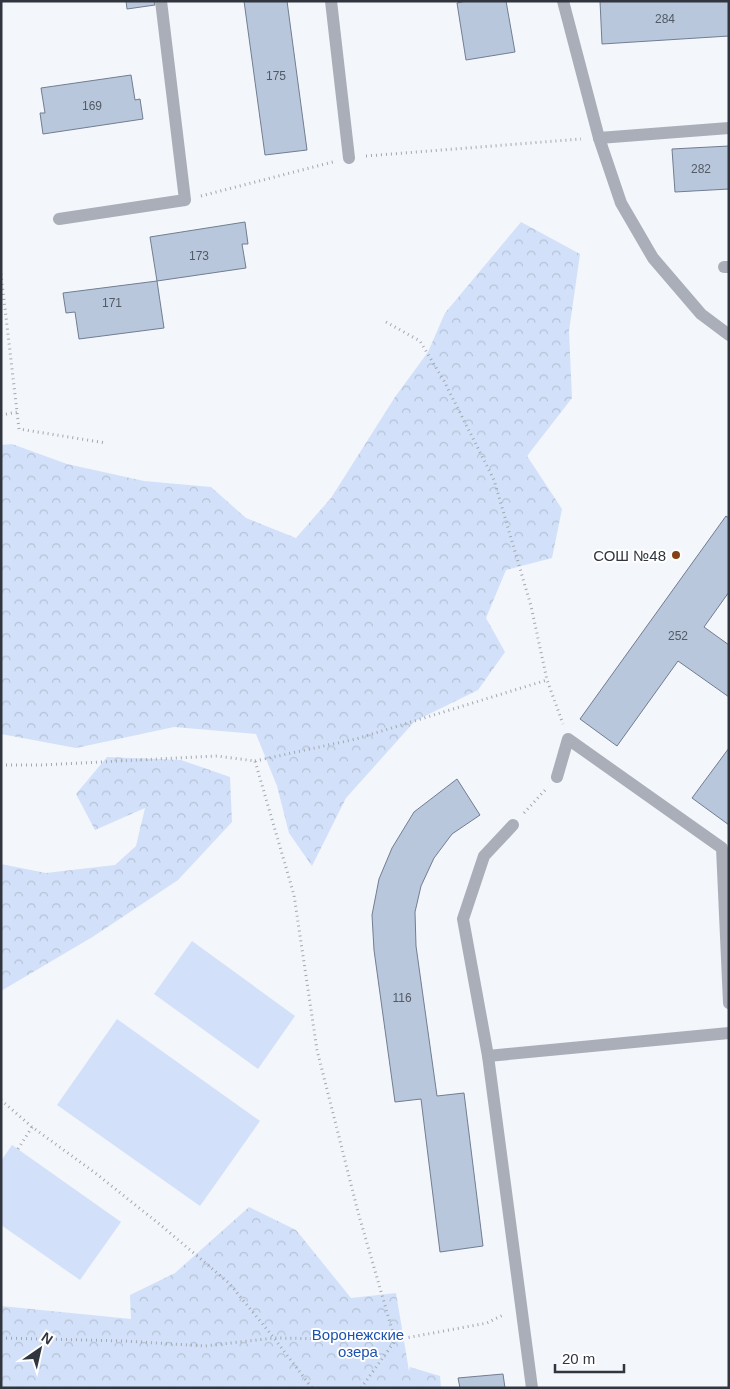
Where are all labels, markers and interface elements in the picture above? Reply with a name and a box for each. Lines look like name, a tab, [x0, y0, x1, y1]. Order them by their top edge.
house number: 284	[655, 12, 675, 26]
house number: 175	[266, 69, 286, 83]
house number: 169	[82, 99, 102, 113]
house number: 282	[691, 162, 711, 176]
house number: 173	[189, 249, 209, 263]
house number: 171	[102, 296, 122, 310]
place label: СОШ №48	[593, 547, 666, 564]
marker: СОШ №48	[670, 549, 682, 561]
house number: 252	[668, 629, 688, 643]
house number: 116	[392, 991, 412, 1005]
north arrow	[15, 1324, 65, 1374]
park label: Воронежские озера	[312, 1326, 404, 1360]
text: N	[39, 1329, 56, 1348]
scale bar	[555, 1342, 624, 1374]
text: 20 m	[562, 1350, 595, 1367]

